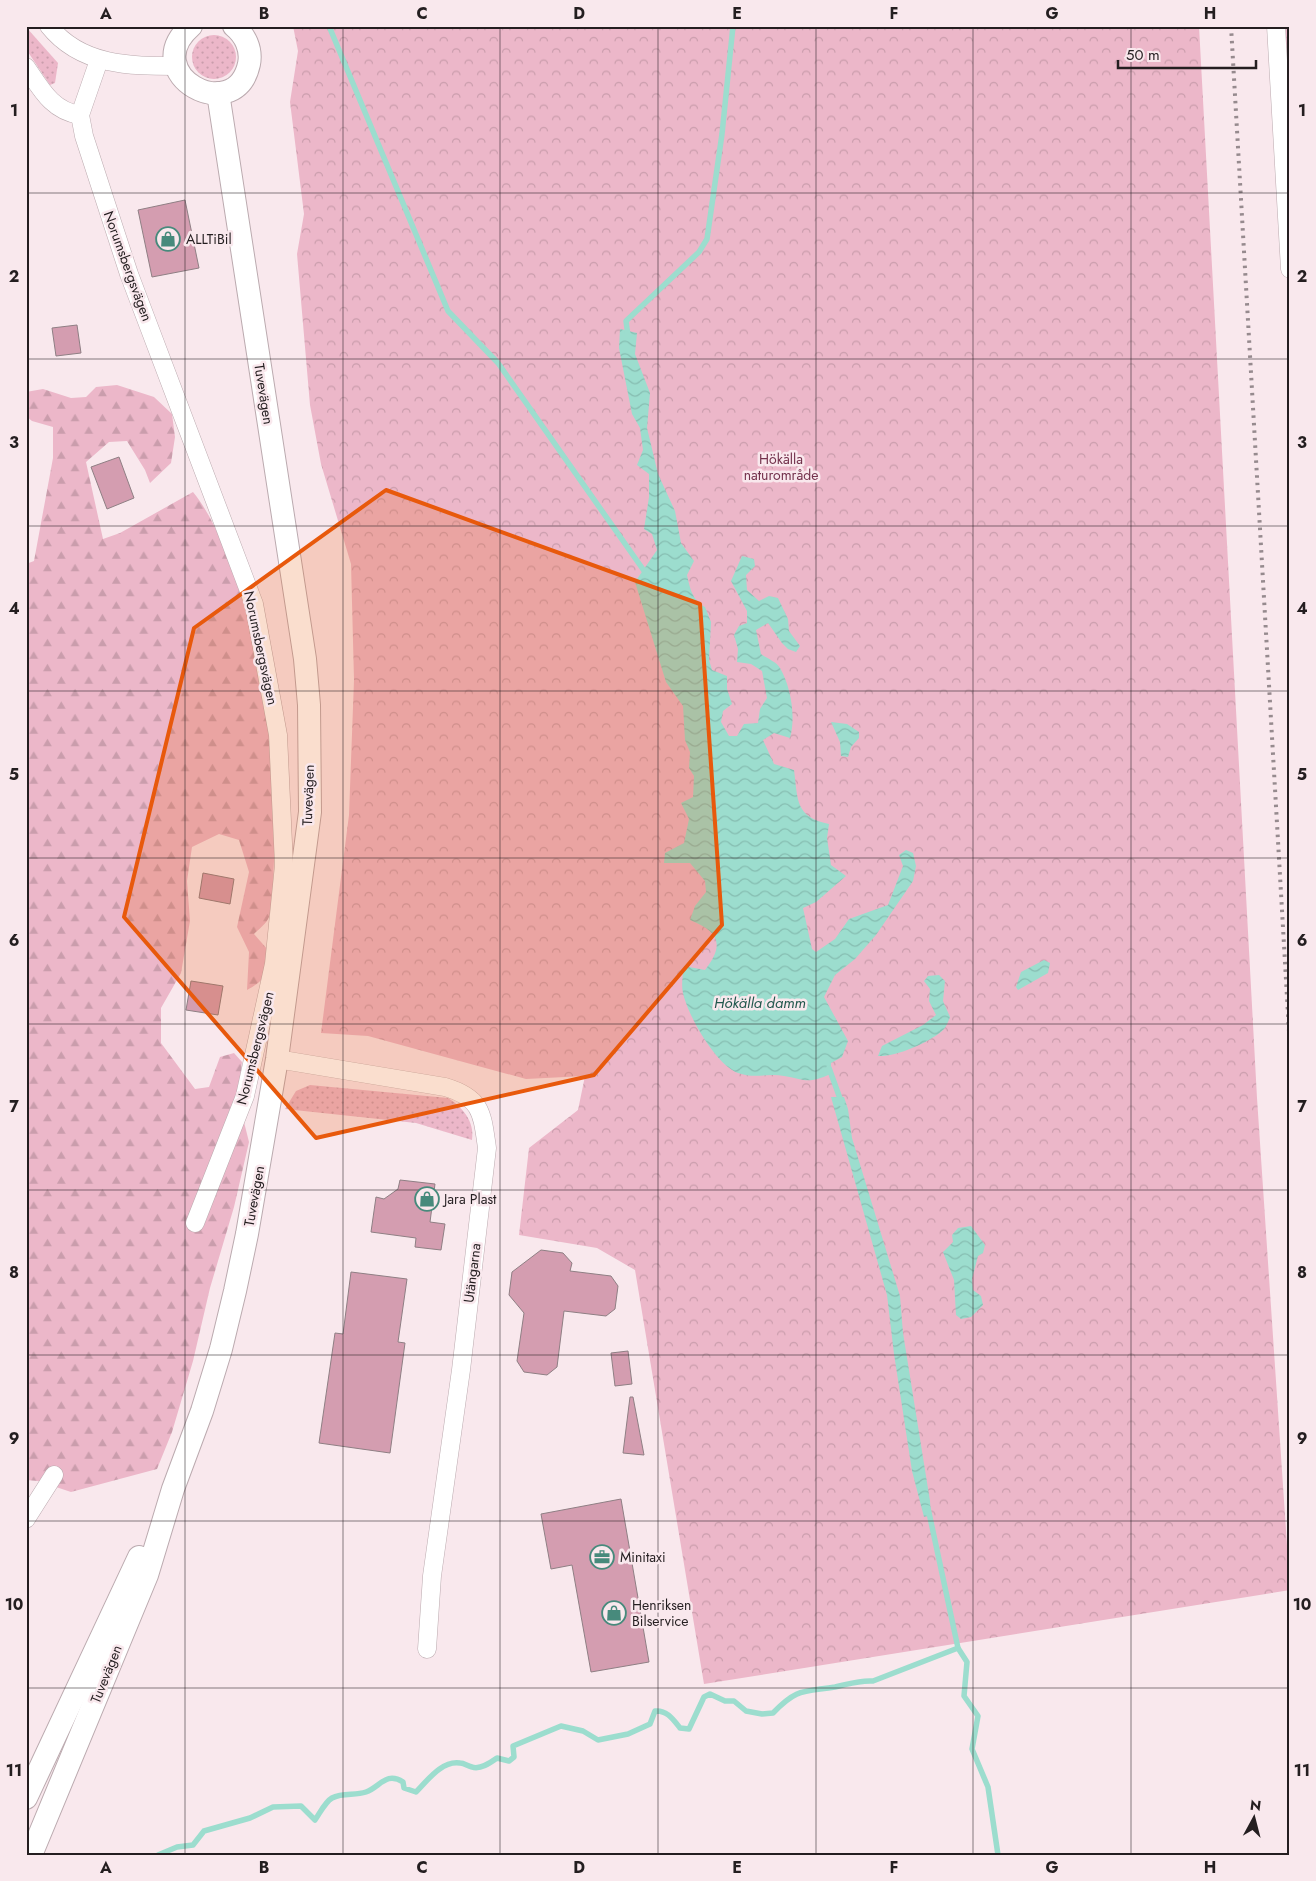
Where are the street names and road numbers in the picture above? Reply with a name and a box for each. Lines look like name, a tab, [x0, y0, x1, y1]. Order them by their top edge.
street label: Norumsbergsvägen	[99, 208, 157, 324]
street label: Tuvevägen	[249, 362, 279, 426]
street label: Norumsbergsvägen	[239, 589, 283, 707]
street label: Tuvevägen	[297, 764, 319, 826]
street label: Norumsbergsvägen	[231, 989, 279, 1107]
street label: Tuvevägen	[239, 1164, 269, 1228]
street label: Utängarna	[458, 1242, 486, 1304]
street label: Tuvevägen	[85, 1642, 127, 1706]

